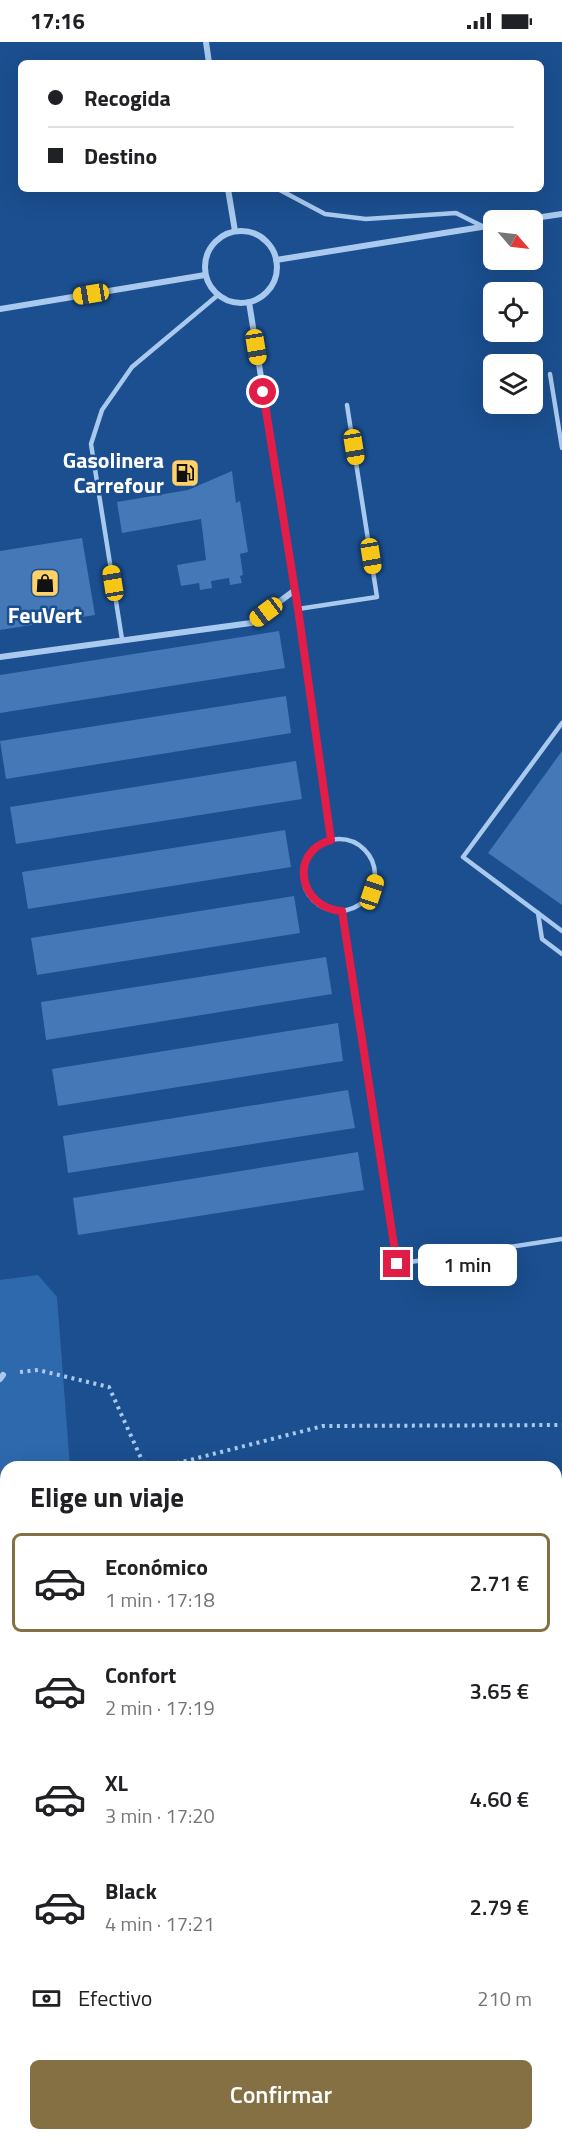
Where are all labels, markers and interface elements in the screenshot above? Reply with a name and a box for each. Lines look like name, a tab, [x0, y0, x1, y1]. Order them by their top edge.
text: 17:16	[30, 4, 85, 38]
text: Recogida	[84, 81, 171, 115]
text: Destino	[84, 139, 157, 173]
north arrow	[483, 210, 543, 270]
map controls	[483, 210, 543, 414]
car	[72, 282, 110, 306]
button: locate	[483, 282, 543, 342]
car	[244, 328, 268, 366]
button: layers	[483, 354, 543, 414]
route start	[249, 378, 276, 405]
car	[342, 428, 366, 466]
place label: Gasolinera Carrefour	[63, 443, 164, 502]
fuel station icon: Gasolinera Carrefour	[169, 457, 201, 489]
car	[359, 537, 383, 575]
car	[101, 564, 125, 602]
shop icon: FeuVert	[29, 567, 61, 599]
car	[246, 594, 286, 630]
place label: FeuVert	[8, 598, 82, 632]
car	[358, 872, 386, 912]
callout: 1 min	[418, 1243, 517, 1285]
text: 1 min	[443, 1249, 492, 1280]
route end	[383, 1250, 410, 1277]
text: Elige un viaje	[30, 1476, 184, 1517]
text: Económico	[105, 1550, 208, 1584]
icon: car	[33, 1556, 87, 1610]
text: 2.71 €	[470, 1566, 529, 1600]
text: 1 min · 17:18	[105, 1584, 215, 1615]
text: Confort	[105, 1658, 176, 1692]
icon: car	[33, 1664, 87, 1718]
text: 3.65 €	[470, 1674, 529, 1708]
text: 2 min · 17:19	[105, 1692, 215, 1723]
text: XL	[105, 1766, 128, 1800]
icon: car	[33, 1772, 87, 1826]
text: 4.60 €	[470, 1782, 529, 1816]
text: 3 min · 17:20	[105, 1800, 215, 1831]
text: Black	[105, 1874, 157, 1908]
icon: car	[33, 1880, 87, 1934]
text: 2.79 €	[470, 1890, 529, 1924]
text: 4 min · 17:21	[105, 1908, 215, 1939]
text: Efectivo	[78, 1981, 152, 2015]
icon: cash	[30, 1982, 63, 2015]
text: 210 m	[477, 1983, 532, 2014]
button: Confirmar	[30, 2060, 532, 2129]

